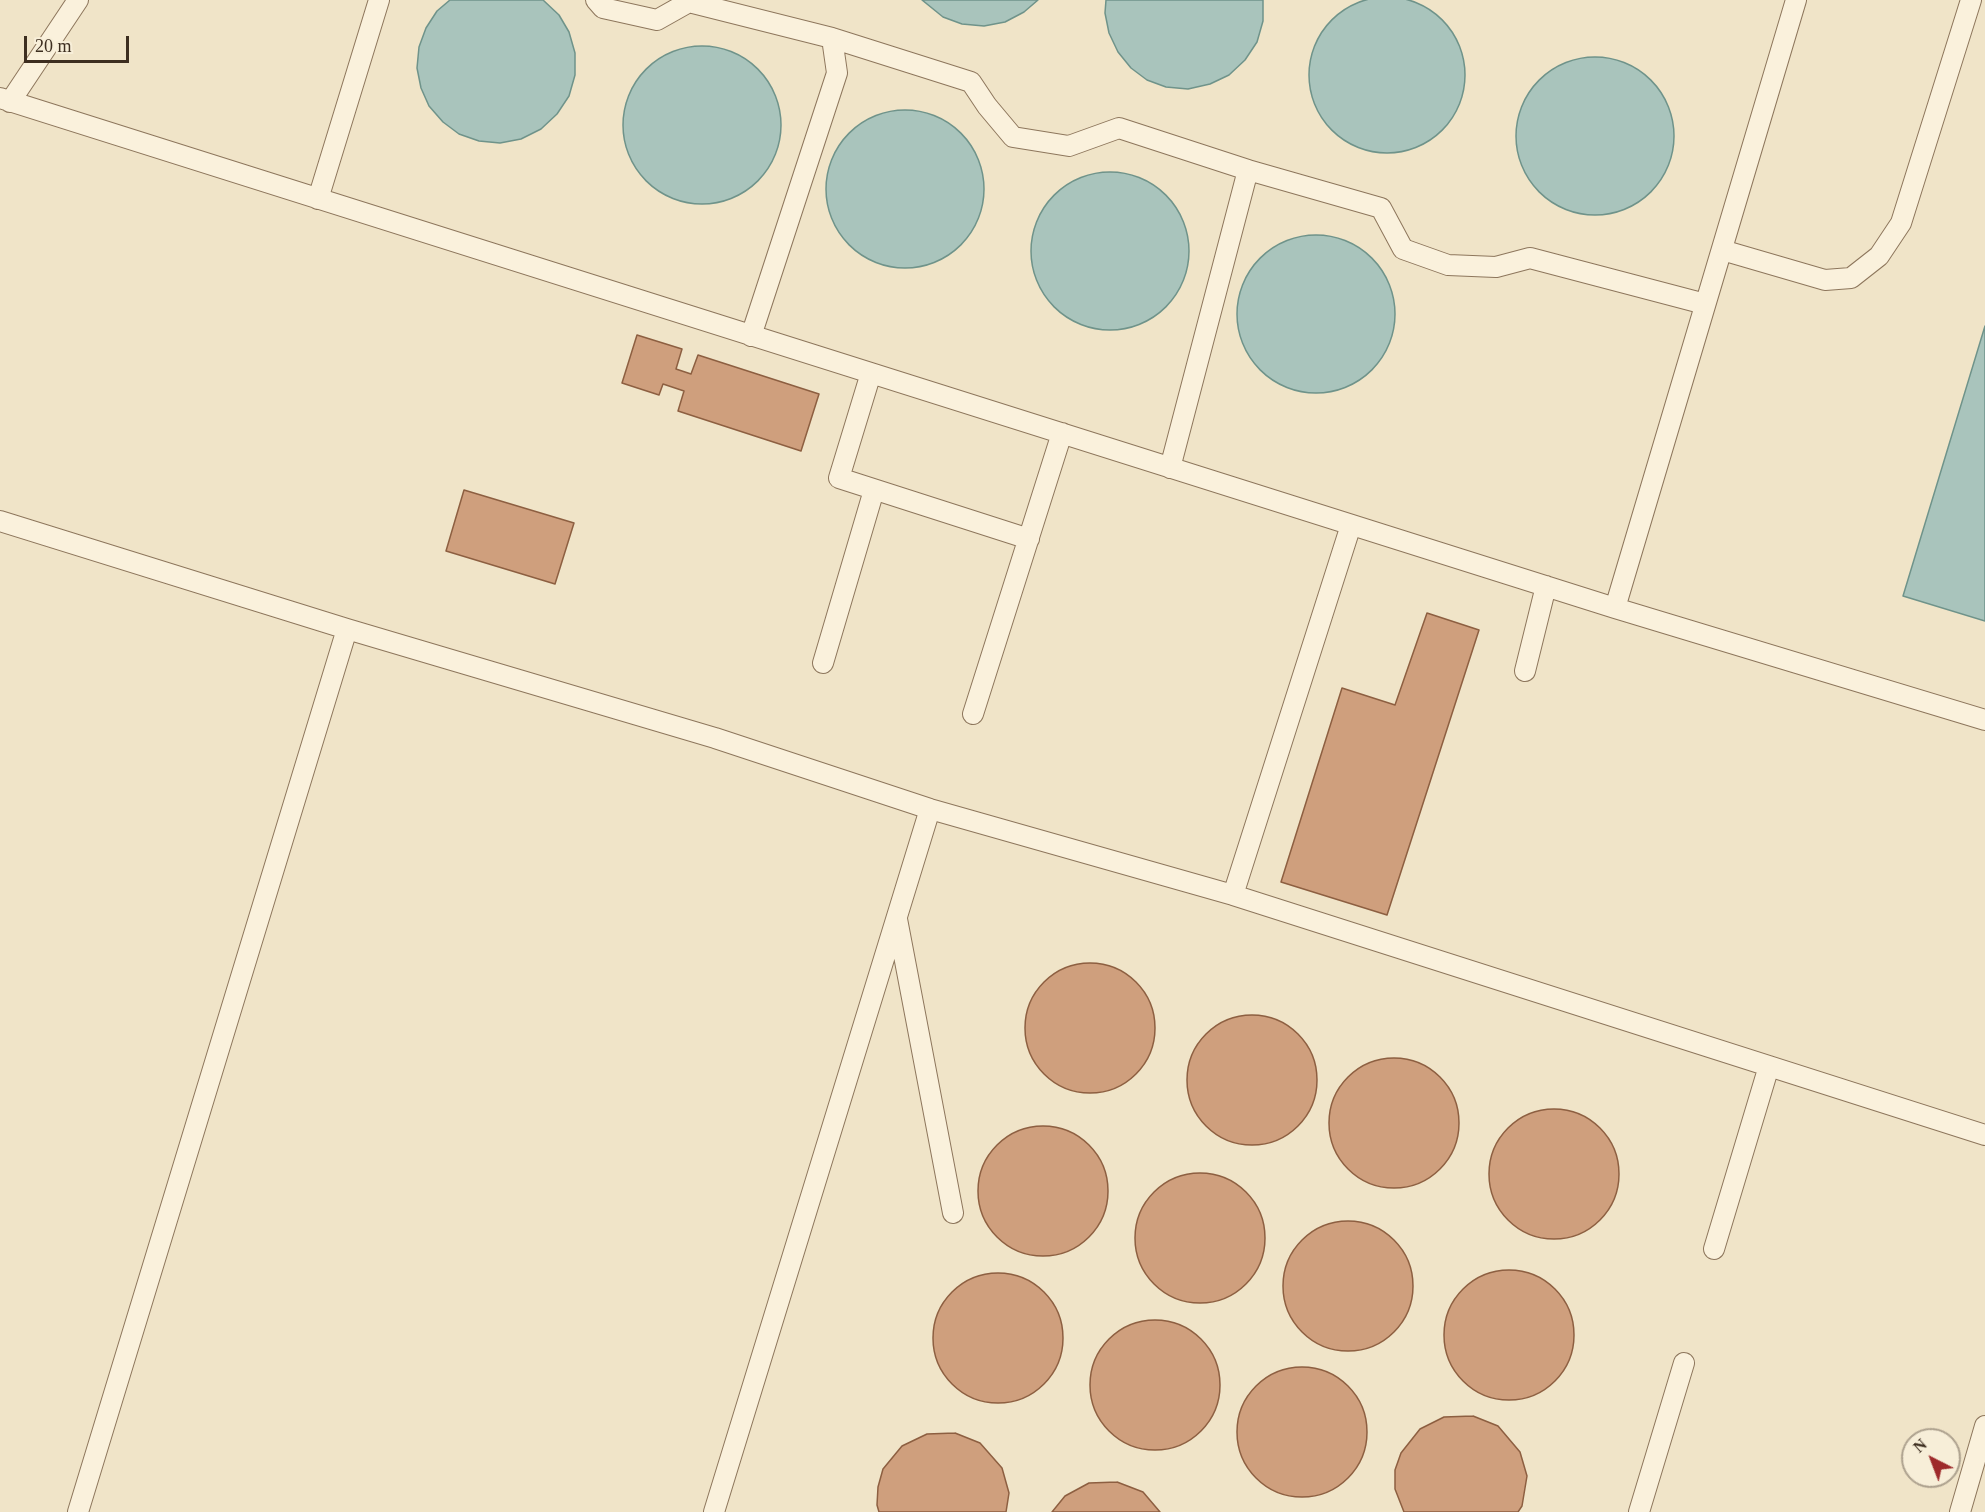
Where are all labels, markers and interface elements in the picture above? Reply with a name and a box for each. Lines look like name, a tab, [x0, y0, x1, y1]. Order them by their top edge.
scale bar	[27, 24, 132, 62]
text: 20 m	[35, 36, 72, 56]
north arrow	[1901, 1428, 1961, 1488]
text: N	[1910, 1436, 1930, 1456]

